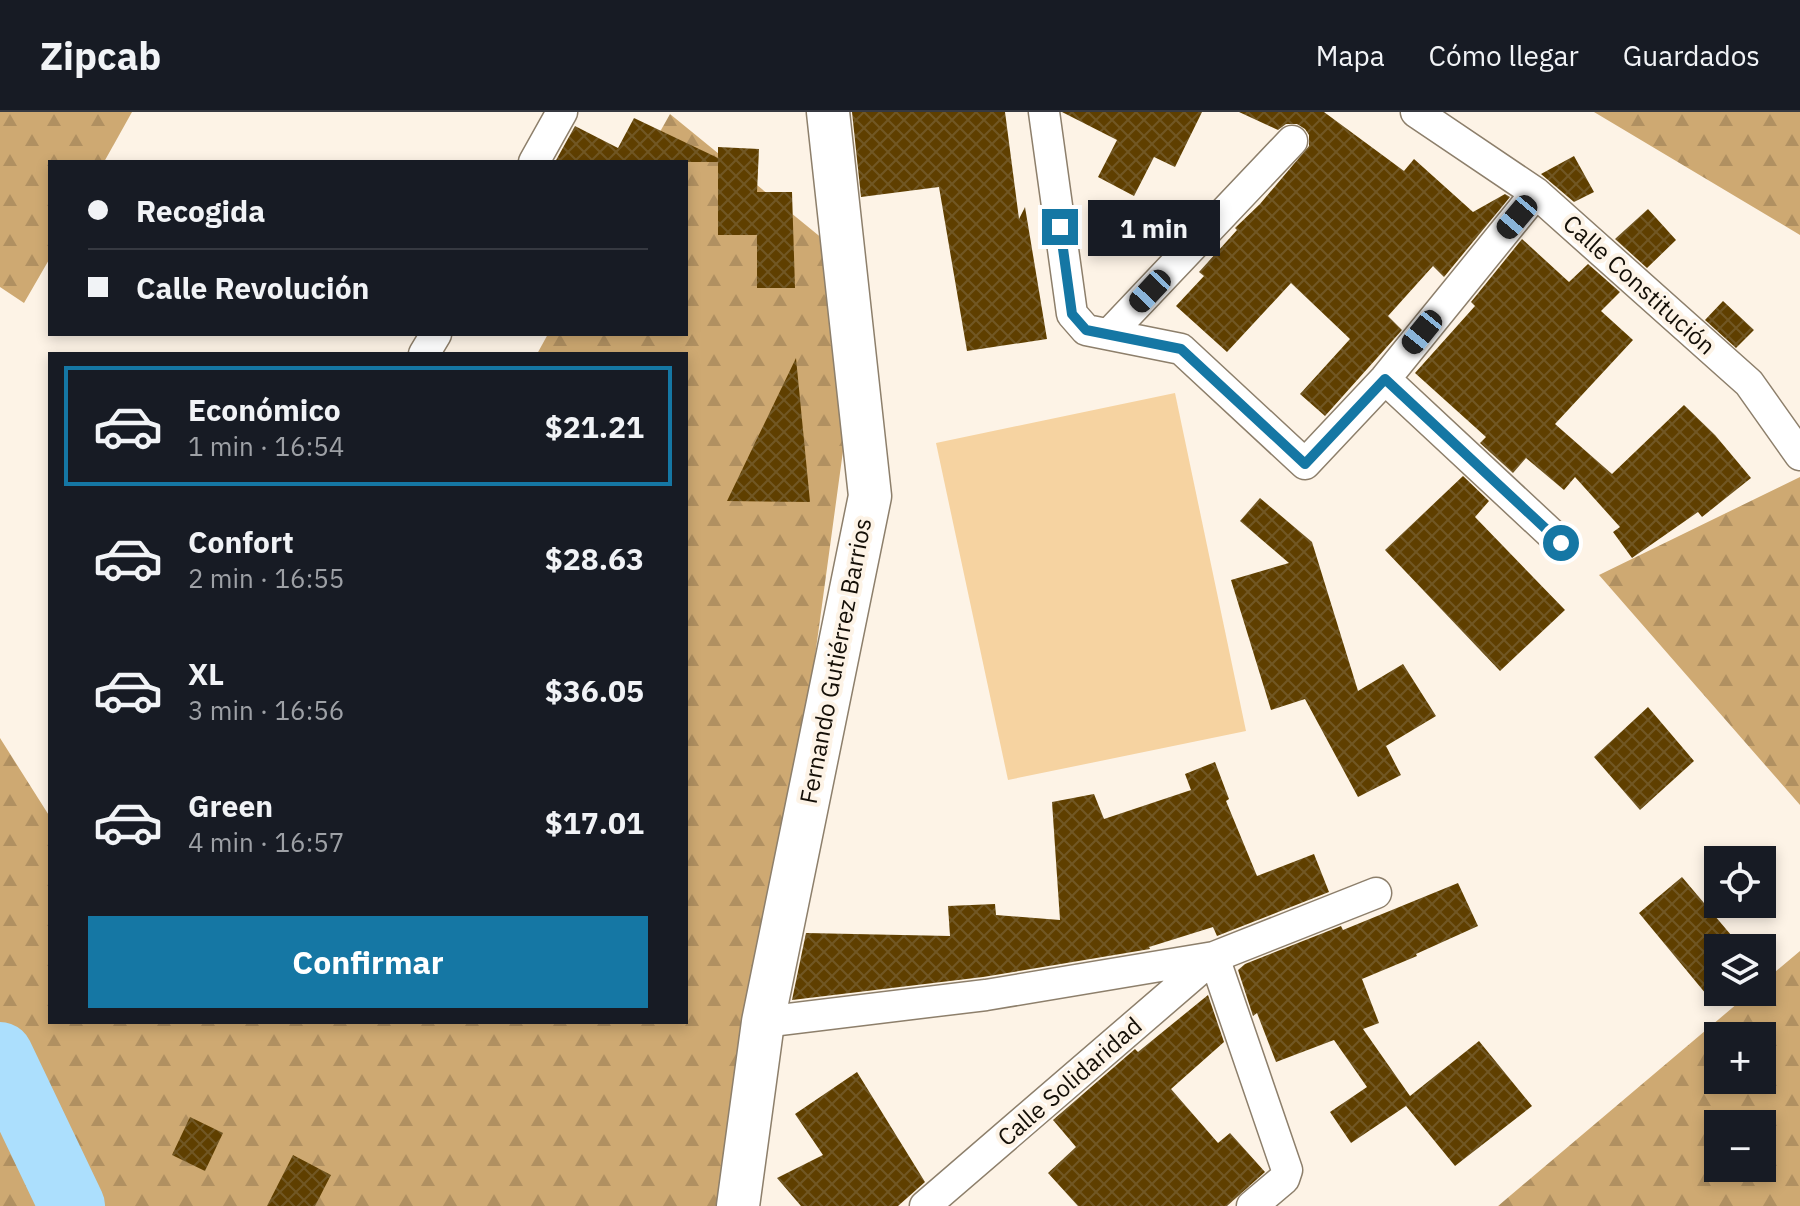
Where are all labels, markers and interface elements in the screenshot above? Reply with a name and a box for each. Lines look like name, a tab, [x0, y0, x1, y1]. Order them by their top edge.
text: Zipcab	[40, 31, 161, 80]
text: Mapa	[1316, 37, 1385, 74]
text: Cómo llegar	[1429, 37, 1579, 74]
text: Guardados	[1623, 37, 1760, 74]
text: Recogida	[136, 191, 265, 230]
car	[1492, 191, 1542, 243]
callout: 1 min	[1088, 199, 1220, 255]
street label: Calle Constitución	[1557, 207, 1723, 361]
route end	[1042, 209, 1078, 245]
text: 1 min	[1120, 211, 1188, 245]
car	[1125, 265, 1175, 317]
text: Calle Revolución	[136, 268, 370, 307]
car	[1398, 306, 1446, 358]
icon: car	[92, 390, 164, 462]
text: Económico	[188, 390, 341, 429]
text: $21.21	[545, 407, 644, 446]
text: 1 min · 16:54	[188, 429, 344, 463]
street label: Fernando Gutiérrez Barrios	[792, 515, 878, 806]
icon: car	[92, 522, 164, 594]
text: Confort	[188, 522, 294, 561]
route start	[1543, 525, 1579, 561]
text: $28.63	[545, 539, 644, 578]
text: 2 min · 16:55	[188, 561, 344, 595]
icon: car	[92, 654, 164, 726]
text: XL	[188, 654, 224, 693]
text: $36.05	[545, 671, 644, 710]
text: 3 min · 16:56	[188, 693, 344, 727]
icon: car	[92, 786, 164, 858]
text: Green	[188, 786, 273, 825]
text: $17.01	[545, 803, 644, 842]
text: 4 min · 16:57	[188, 825, 344, 859]
map controls	[1704, 846, 1776, 1182]
button: locate	[1704, 846, 1776, 918]
button: Confirmar	[88, 916, 648, 1008]
button: layers	[1704, 934, 1776, 1006]
street label: Calle Solidaridad	[990, 1010, 1148, 1153]
button: +	[1704, 1022, 1776, 1094]
button: −	[1704, 1110, 1776, 1182]

